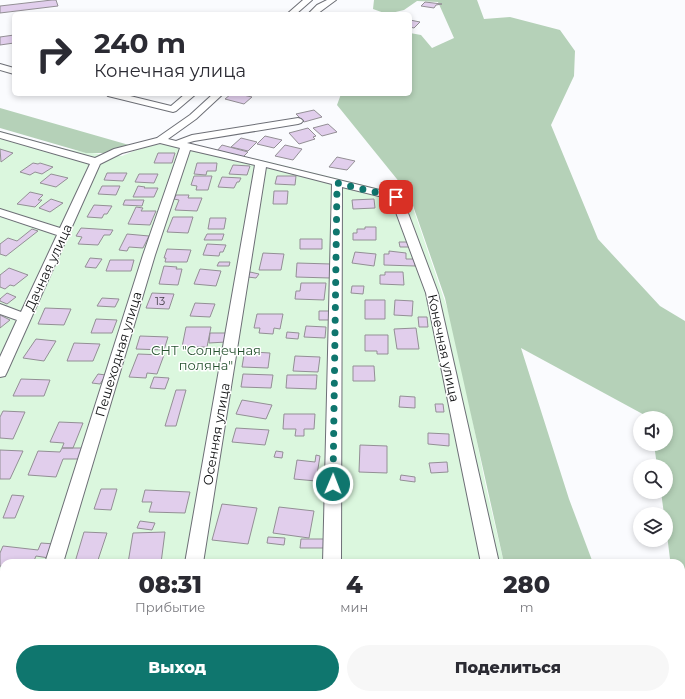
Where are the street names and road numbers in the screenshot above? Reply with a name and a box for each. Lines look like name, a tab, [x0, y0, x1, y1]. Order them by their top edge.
street label: Дачная улица	[21, 221, 75, 313]
street label: Пешеходная улица	[91, 289, 145, 419]
street label: Конечная улица	[425, 293, 463, 403]
street label: Осенняя улица	[199, 382, 233, 486]

